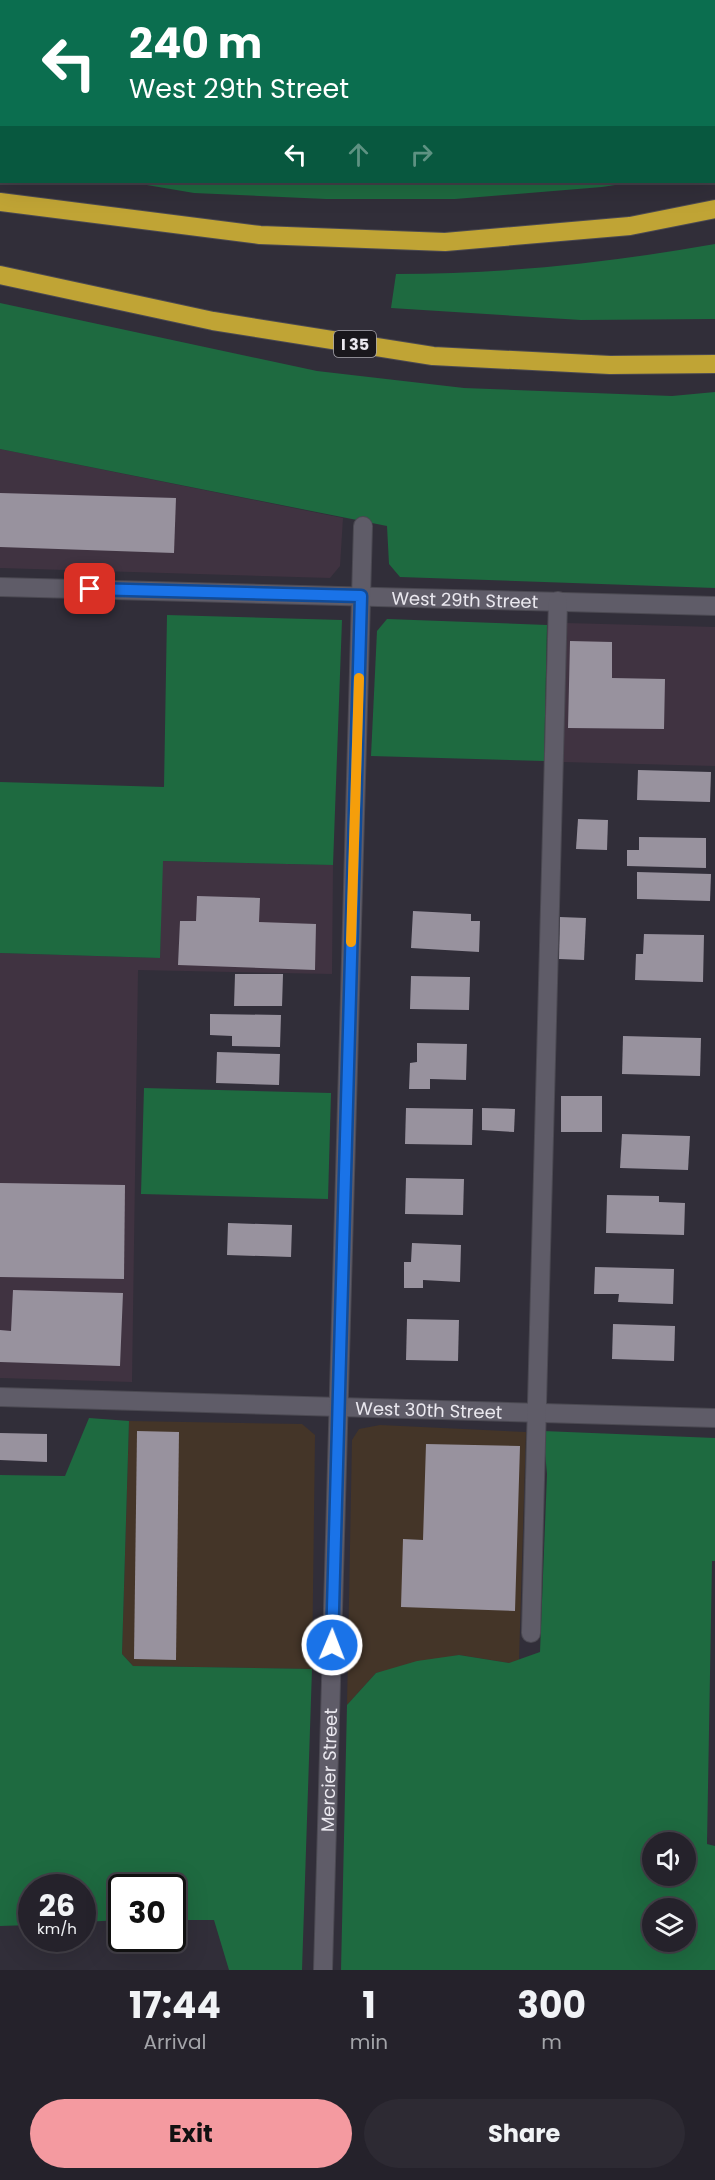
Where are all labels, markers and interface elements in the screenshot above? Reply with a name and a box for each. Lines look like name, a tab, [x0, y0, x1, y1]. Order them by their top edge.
text: 240 m	[129, 14, 262, 73]
icon: left	[30, 24, 108, 102]
text: West 29th Street	[129, 70, 349, 107]
icon: left	[279, 138, 312, 171]
icon: ahead	[342, 138, 375, 171]
icon: right	[405, 138, 438, 171]
road number: I 35	[334, 331, 376, 357]
pin	[64, 563, 115, 614]
icon: arrive	[73, 572, 106, 605]
street label: West 29th Street	[391, 585, 539, 614]
street label: West 30th Street	[355, 1395, 503, 1424]
position arrow	[300, 1613, 364, 1677]
street label: Mercier Street	[314, 1708, 343, 1833]
map controls	[642, 1832, 696, 1952]
button: sound	[642, 1832, 696, 1886]
speed limit sign: 30	[108, 1874, 186, 1952]
text: 26	[39, 1884, 75, 1927]
button: layers	[642, 1898, 696, 1952]
text: km/h	[37, 1918, 77, 1939]
text: 17:44	[129, 1980, 221, 2031]
text: 1	[362, 1980, 376, 2031]
text: 300	[517, 1980, 586, 2031]
text: Arrival	[143, 2028, 206, 2056]
text: min	[350, 2028, 388, 2056]
text: m	[541, 2028, 562, 2056]
button: Exit	[30, 2099, 352, 2168]
button: Share	[364, 2099, 685, 2168]

